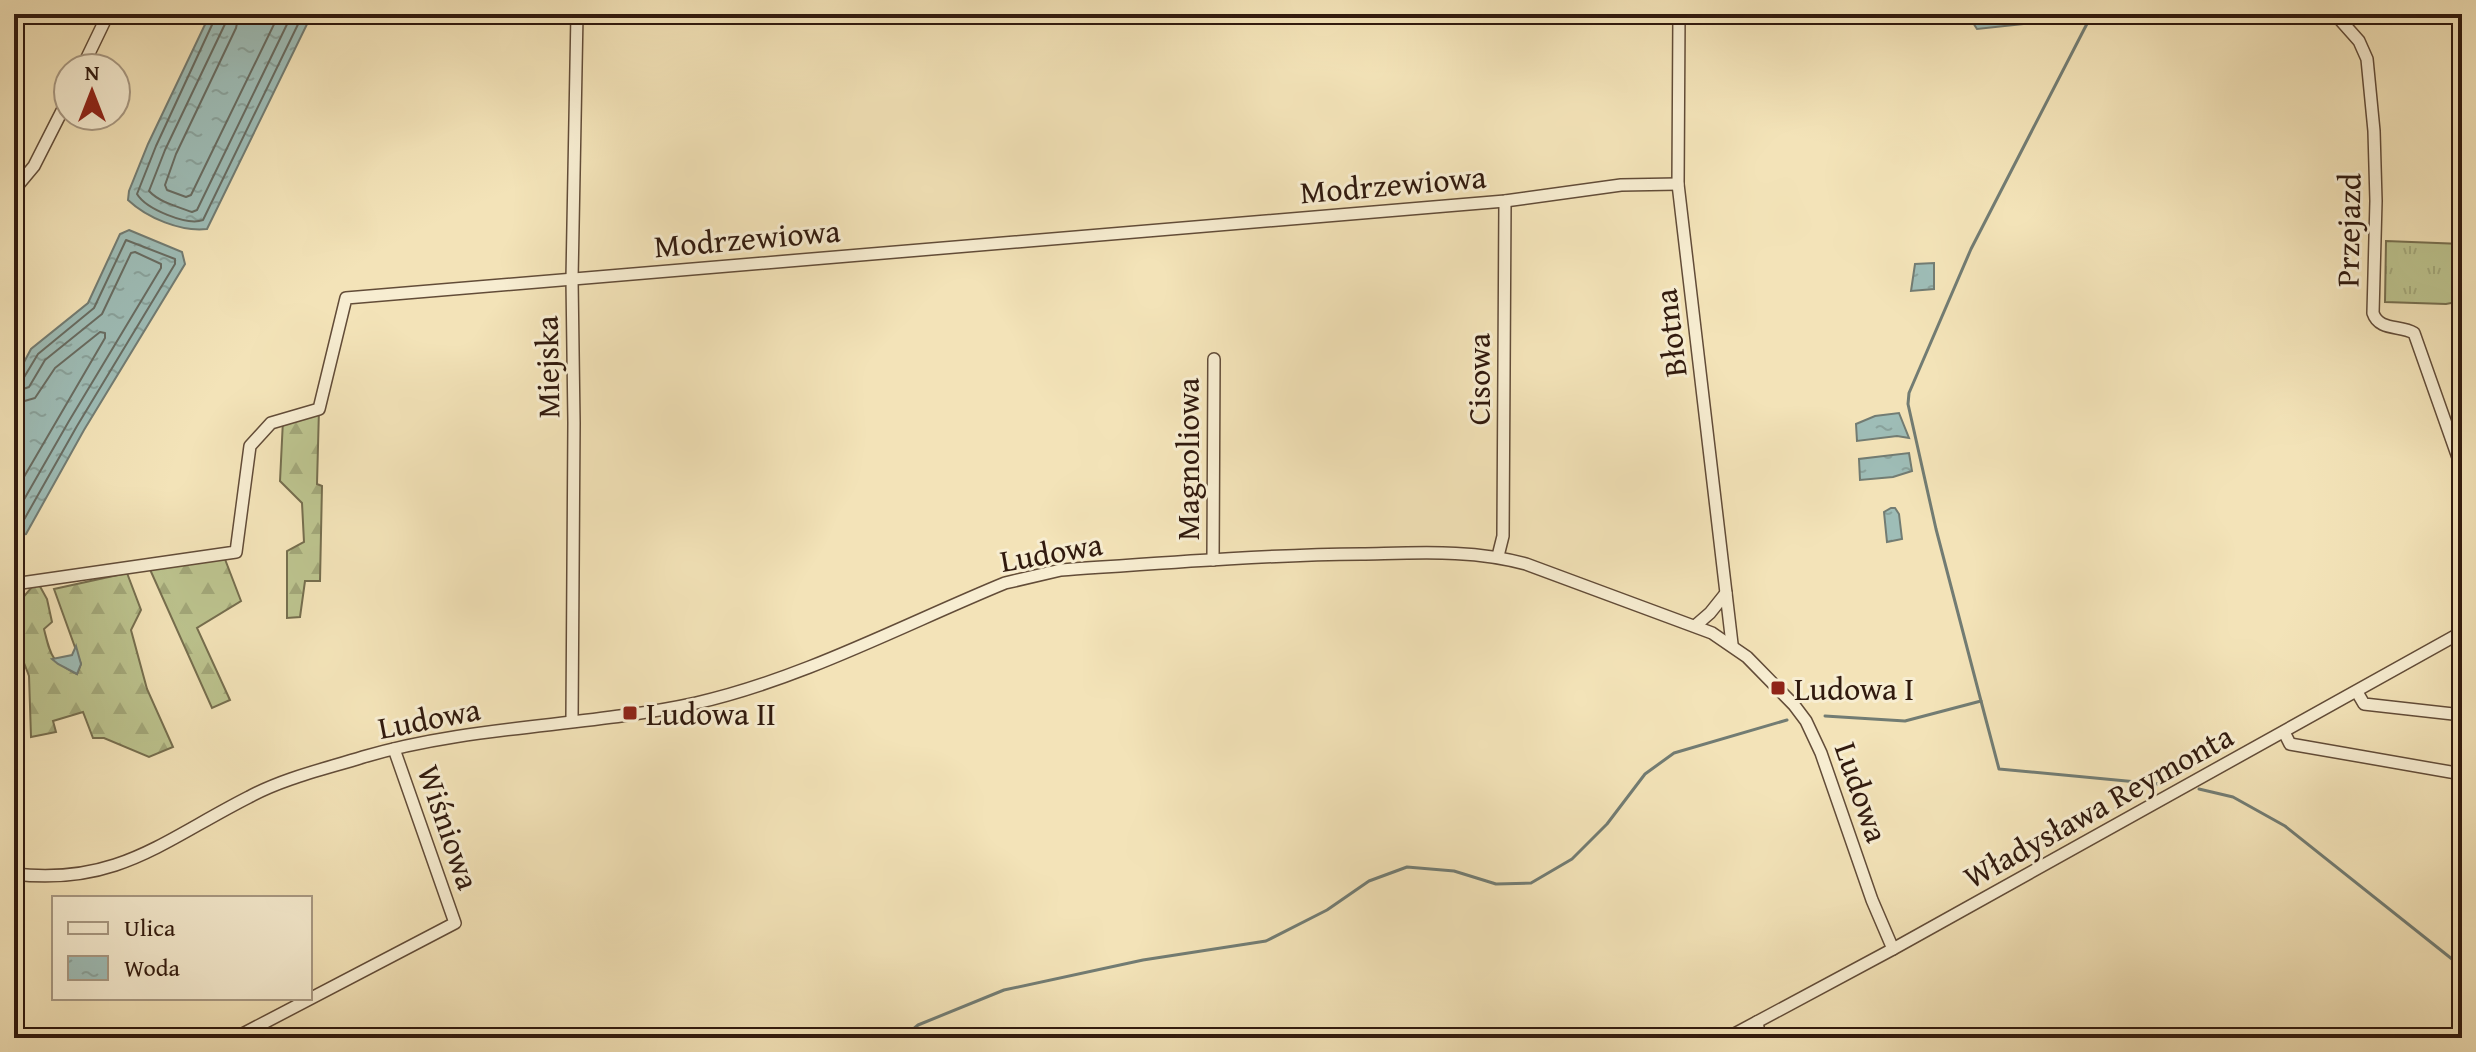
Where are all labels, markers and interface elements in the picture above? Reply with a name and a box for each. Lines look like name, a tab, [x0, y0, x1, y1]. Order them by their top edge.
north arrow	[52, 52, 132, 132]
text: N	[85, 56, 100, 88]
street label: Modrzewiowa	[1298, 152, 1488, 216]
street label: Przejazd	[2324, 172, 2372, 288]
street label: Modrzewiowa	[652, 206, 842, 270]
street label: Błotna	[1641, 286, 1699, 380]
street label: Miejska	[523, 315, 571, 419]
street label: Cisowa	[1455, 333, 1502, 425]
street label: Magnoliowa	[1164, 378, 1211, 540]
street label: Ludowa	[996, 520, 1106, 584]
place label: Ludowa I	[1794, 665, 1914, 712]
marker: Ludowa I	[1769, 679, 1787, 697]
street label: Ludowa	[374, 685, 484, 751]
place label: Ludowa II	[646, 690, 776, 737]
marker: Ludowa II	[621, 704, 639, 722]
street label: Władysława Reymonta	[1955, 712, 2241, 900]
street label: Ludowa	[1823, 736, 1901, 848]
street label: Wiśniowa	[406, 758, 492, 896]
legend	[52, 896, 312, 1000]
text: Ulica	[124, 910, 176, 945]
text: Woda	[124, 950, 181, 985]

